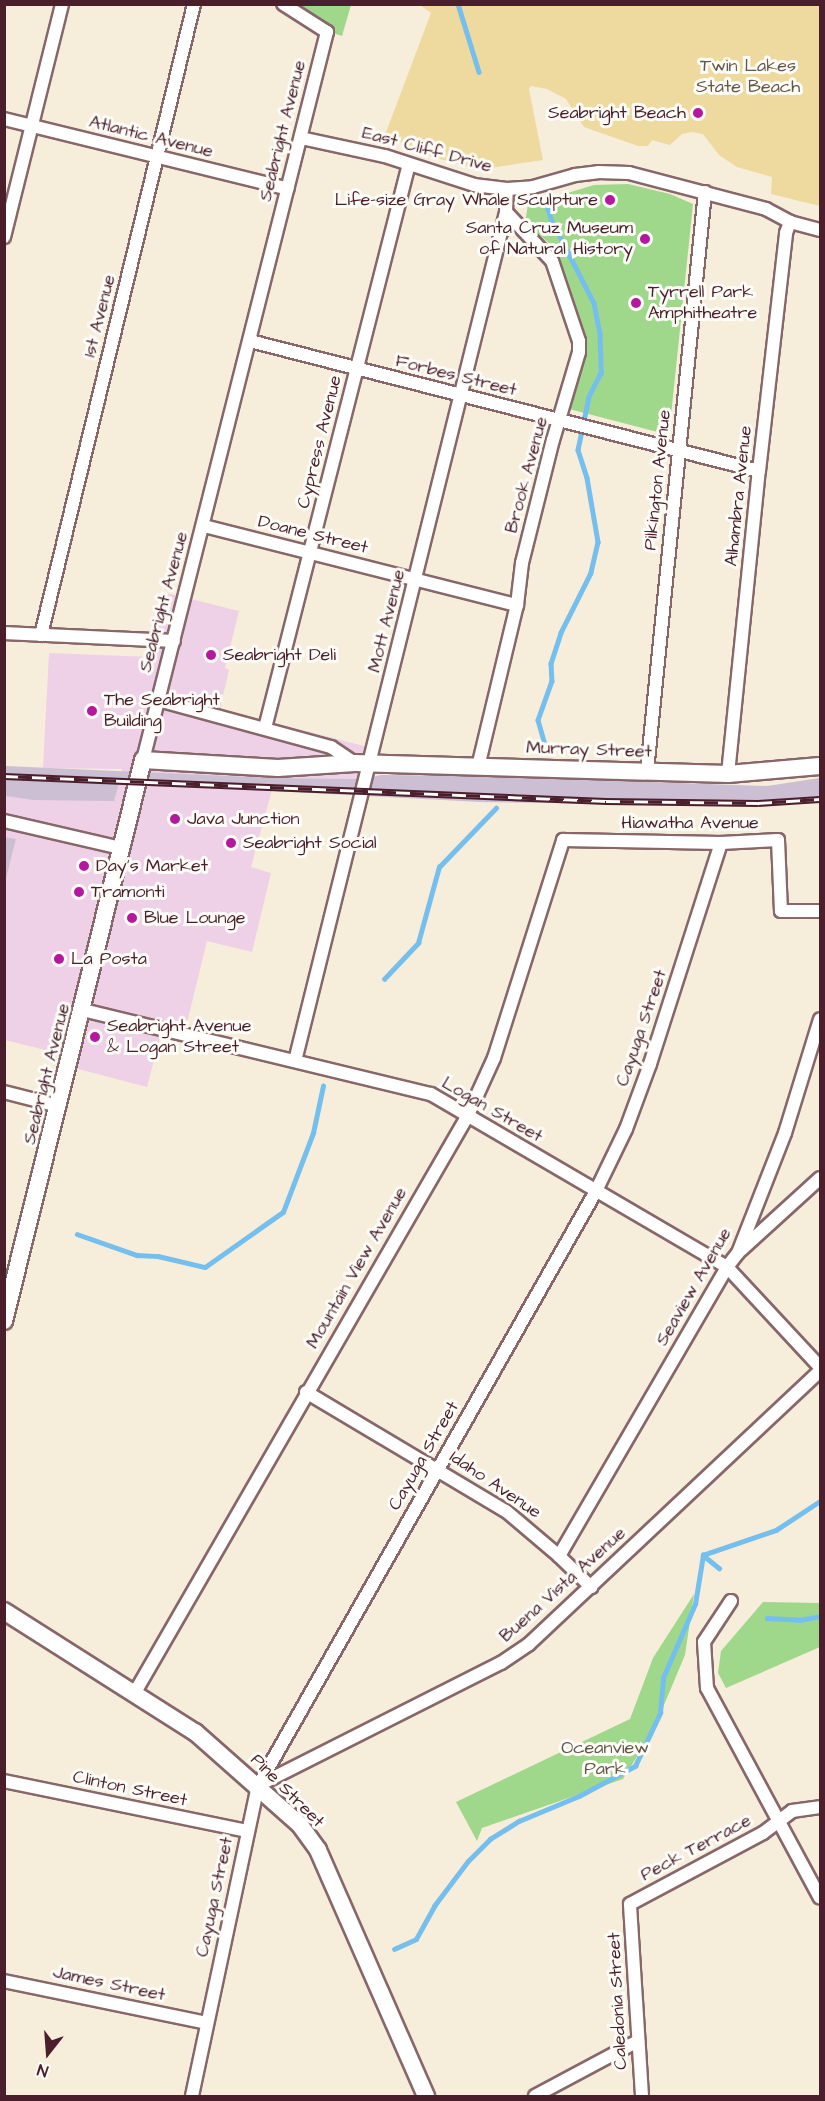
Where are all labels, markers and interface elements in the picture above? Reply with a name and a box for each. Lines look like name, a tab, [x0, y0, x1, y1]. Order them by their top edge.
park label: Twin Lakes State Beach	[696, 56, 800, 98]
street label: Seabright Avenue	[255, 58, 311, 204]
place label: Seabright Beach	[548, 102, 686, 124]
marker: Seabright Beach	[691, 106, 705, 120]
street label: Atlantic Avenue	[87, 111, 215, 163]
street label: East Cliff Drive	[360, 122, 494, 178]
place label: Life-size Gray Whale Sculpture	[335, 189, 598, 211]
marker: Life-size Gray Whale Sculpture	[603, 193, 617, 207]
place label: Santa Cruz Museum of Natural History	[466, 218, 633, 260]
marker: Santa Cruz Museum of Natural History	[638, 232, 652, 246]
street label: 1st Avenue	[79, 272, 121, 360]
place label: Tyrrell Park Amphitheatre	[648, 282, 757, 324]
marker: Tyrrell Park Amphitheatre	[629, 296, 643, 310]
street label: Forbes Street	[393, 351, 519, 401]
street label: Cypress Avenue	[293, 373, 347, 511]
street label: Pilkington Avenue	[640, 409, 676, 551]
street label: Brook Avenue	[501, 414, 553, 536]
street label: Alhambra Avenue	[721, 425, 757, 567]
street label: Doane Street	[256, 511, 370, 559]
street label: Seabright Avenue	[135, 529, 193, 675]
street label: Mott Avenue	[364, 567, 410, 675]
place label: Seabright Deli	[223, 644, 336, 666]
marker: Seabright Deli	[204, 648, 218, 662]
place label: The Seabright Building	[104, 690, 220, 732]
marker: The Seabright Building	[85, 704, 99, 718]
street label: Murray Street	[526, 737, 652, 763]
place label: Java Junction	[187, 808, 300, 830]
marker: Java Junction	[168, 812, 182, 826]
street label: Hiawatha Avenue	[621, 812, 759, 834]
place label: Seabright Social	[243, 832, 377, 854]
marker: Seabright Social	[224, 836, 238, 850]
place label: Day's Market	[96, 855, 208, 877]
marker: Day's Market	[77, 859, 91, 873]
place label: Tramonti	[91, 881, 164, 903]
marker: Tramonti	[72, 885, 86, 899]
place label: Blue Lounge	[144, 907, 245, 929]
marker: Blue Lounge	[125, 911, 139, 925]
place label: La Posta	[71, 948, 147, 970]
marker: La Posta	[52, 952, 66, 966]
street label: Cayuga Street	[612, 967, 672, 1089]
street label: Seabright Avenue	[19, 1001, 75, 1147]
place label: Seabright Avenue & Logan Street	[107, 1016, 251, 1058]
marker: Seabright Avenue & Logan Street	[88, 1030, 102, 1044]
street label: Logan Street	[438, 1072, 546, 1148]
street label: Mountain View Avenue	[302, 1184, 412, 1352]
street label: Seaview Avenue	[652, 1224, 736, 1350]
street label: Cayuga Street	[384, 1398, 464, 1514]
street label: Idaho Avenue	[445, 1446, 545, 1524]
street label: Buena Vista Avenue	[496, 1523, 630, 1647]
park label: Oceanview Park	[561, 1738, 649, 1780]
street label: Pine Street	[246, 1750, 328, 1832]
street label: Clinton Street	[71, 1766, 189, 1812]
street label: Peck Terrace	[637, 1810, 755, 1886]
street label: Cayuga Street	[192, 1835, 238, 1959]
street label: Caledonia Street	[604, 1932, 632, 2070]
street label: James Street	[51, 1962, 167, 2006]
north arrow	[18, 2023, 78, 2083]
text: N	[35, 2058, 51, 2082]

